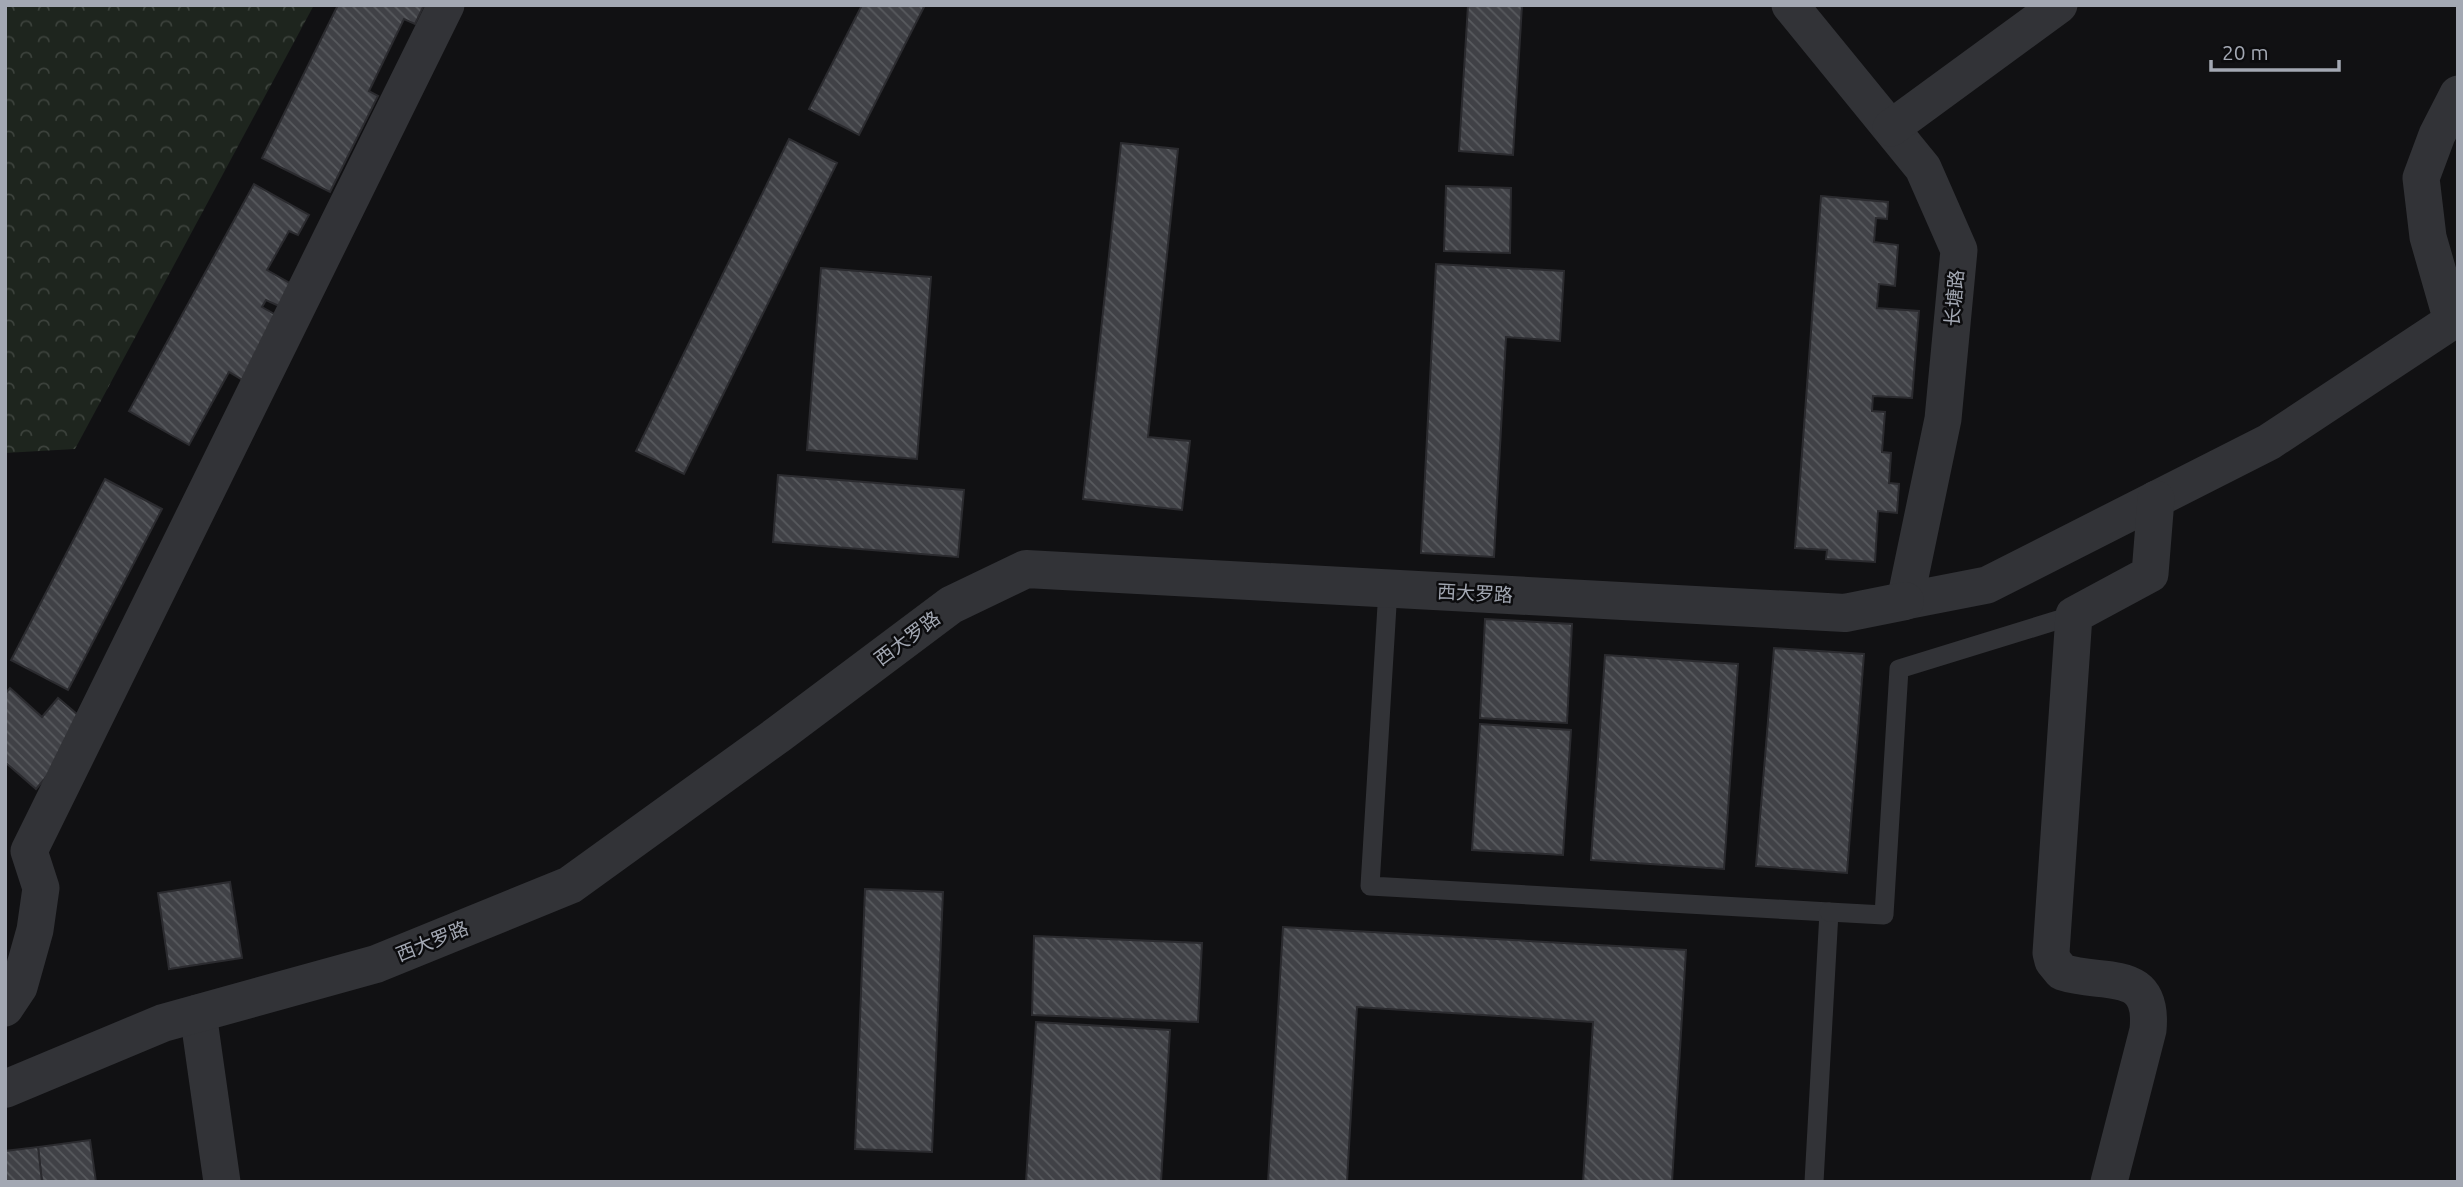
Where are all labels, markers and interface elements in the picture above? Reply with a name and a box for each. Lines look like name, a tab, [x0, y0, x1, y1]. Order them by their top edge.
scale bar	[2211, 28, 2339, 72]
text: 20 m	[2222, 40, 2269, 64]
street label: 长塘路	[1941, 269, 1967, 327]
street label: 西大罗路	[1436, 580, 1514, 606]
street label: 西大罗路	[870, 606, 944, 670]
street label: 西大罗路	[393, 917, 471, 965]

